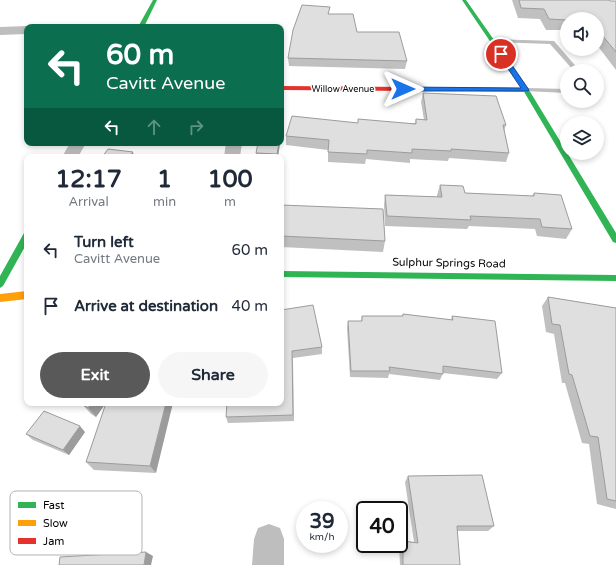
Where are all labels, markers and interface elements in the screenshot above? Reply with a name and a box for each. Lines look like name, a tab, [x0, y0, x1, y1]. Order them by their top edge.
map controls	[560, 12, 604, 160]
button: sound	[560, 12, 604, 56]
pin	[484, 37, 518, 71]
text: 60 m	[106, 38, 174, 72]
icon: left	[40, 40, 92, 92]
icon: arrive	[490, 43, 512, 65]
button: search	[560, 64, 604, 108]
position arrow	[382, 68, 424, 110]
text: Cavitt Avenue	[106, 72, 225, 94]
street label: Willow Avenue	[312, 84, 374, 95]
icon: left	[101, 116, 123, 138]
icon: ahead	[143, 116, 165, 138]
icon: right	[185, 116, 207, 138]
button: layers	[560, 116, 604, 160]
text: 12:17	[55, 165, 122, 194]
text: 1	[157, 165, 172, 194]
text: 100	[207, 165, 253, 194]
text: Arrival	[68, 194, 109, 210]
text: min	[153, 194, 176, 210]
text: m	[224, 194, 236, 210]
text: Turn left	[74, 233, 134, 251]
icon: left	[40, 239, 62, 261]
text: 60 m	[231, 241, 268, 259]
text: Cavitt Avenue	[74, 251, 160, 267]
street label: Sulphur Springs Road	[392, 256, 506, 270]
icon: arrive	[40, 295, 62, 317]
text: Arrive at destination	[74, 297, 218, 315]
text: 40 m	[231, 297, 268, 315]
button: Exit	[40, 352, 150, 398]
button: Share	[158, 352, 268, 398]
legend	[10, 491, 142, 555]
text: Fast	[43, 499, 64, 512]
speed limit sign: 40	[356, 501, 408, 553]
text: 39	[309, 510, 335, 534]
text: Slow	[43, 517, 68, 530]
text: km/h	[309, 531, 335, 543]
text: Jam	[43, 535, 64, 548]

